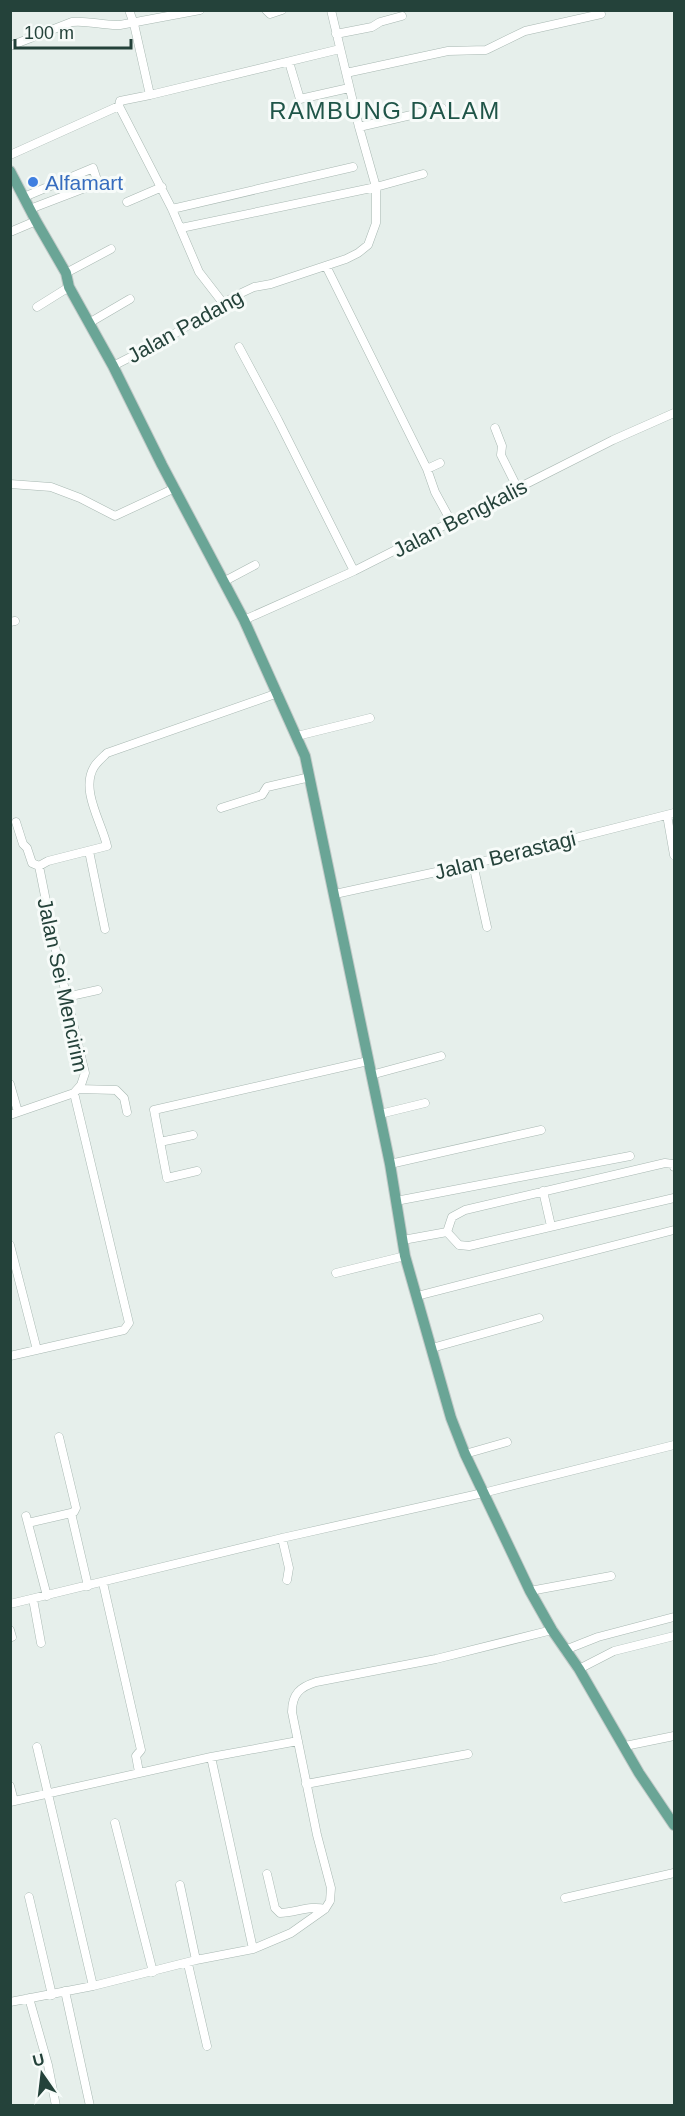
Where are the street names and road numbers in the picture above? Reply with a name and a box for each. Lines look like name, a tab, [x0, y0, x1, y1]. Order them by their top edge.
street label: Jalan Padang	[123, 285, 247, 367]
street label: Jalan Bengkalis	[389, 474, 531, 562]
street label: Jalan Berastagi	[432, 826, 578, 884]
street label: Jalan Sei Mencirim	[33, 896, 93, 1074]

